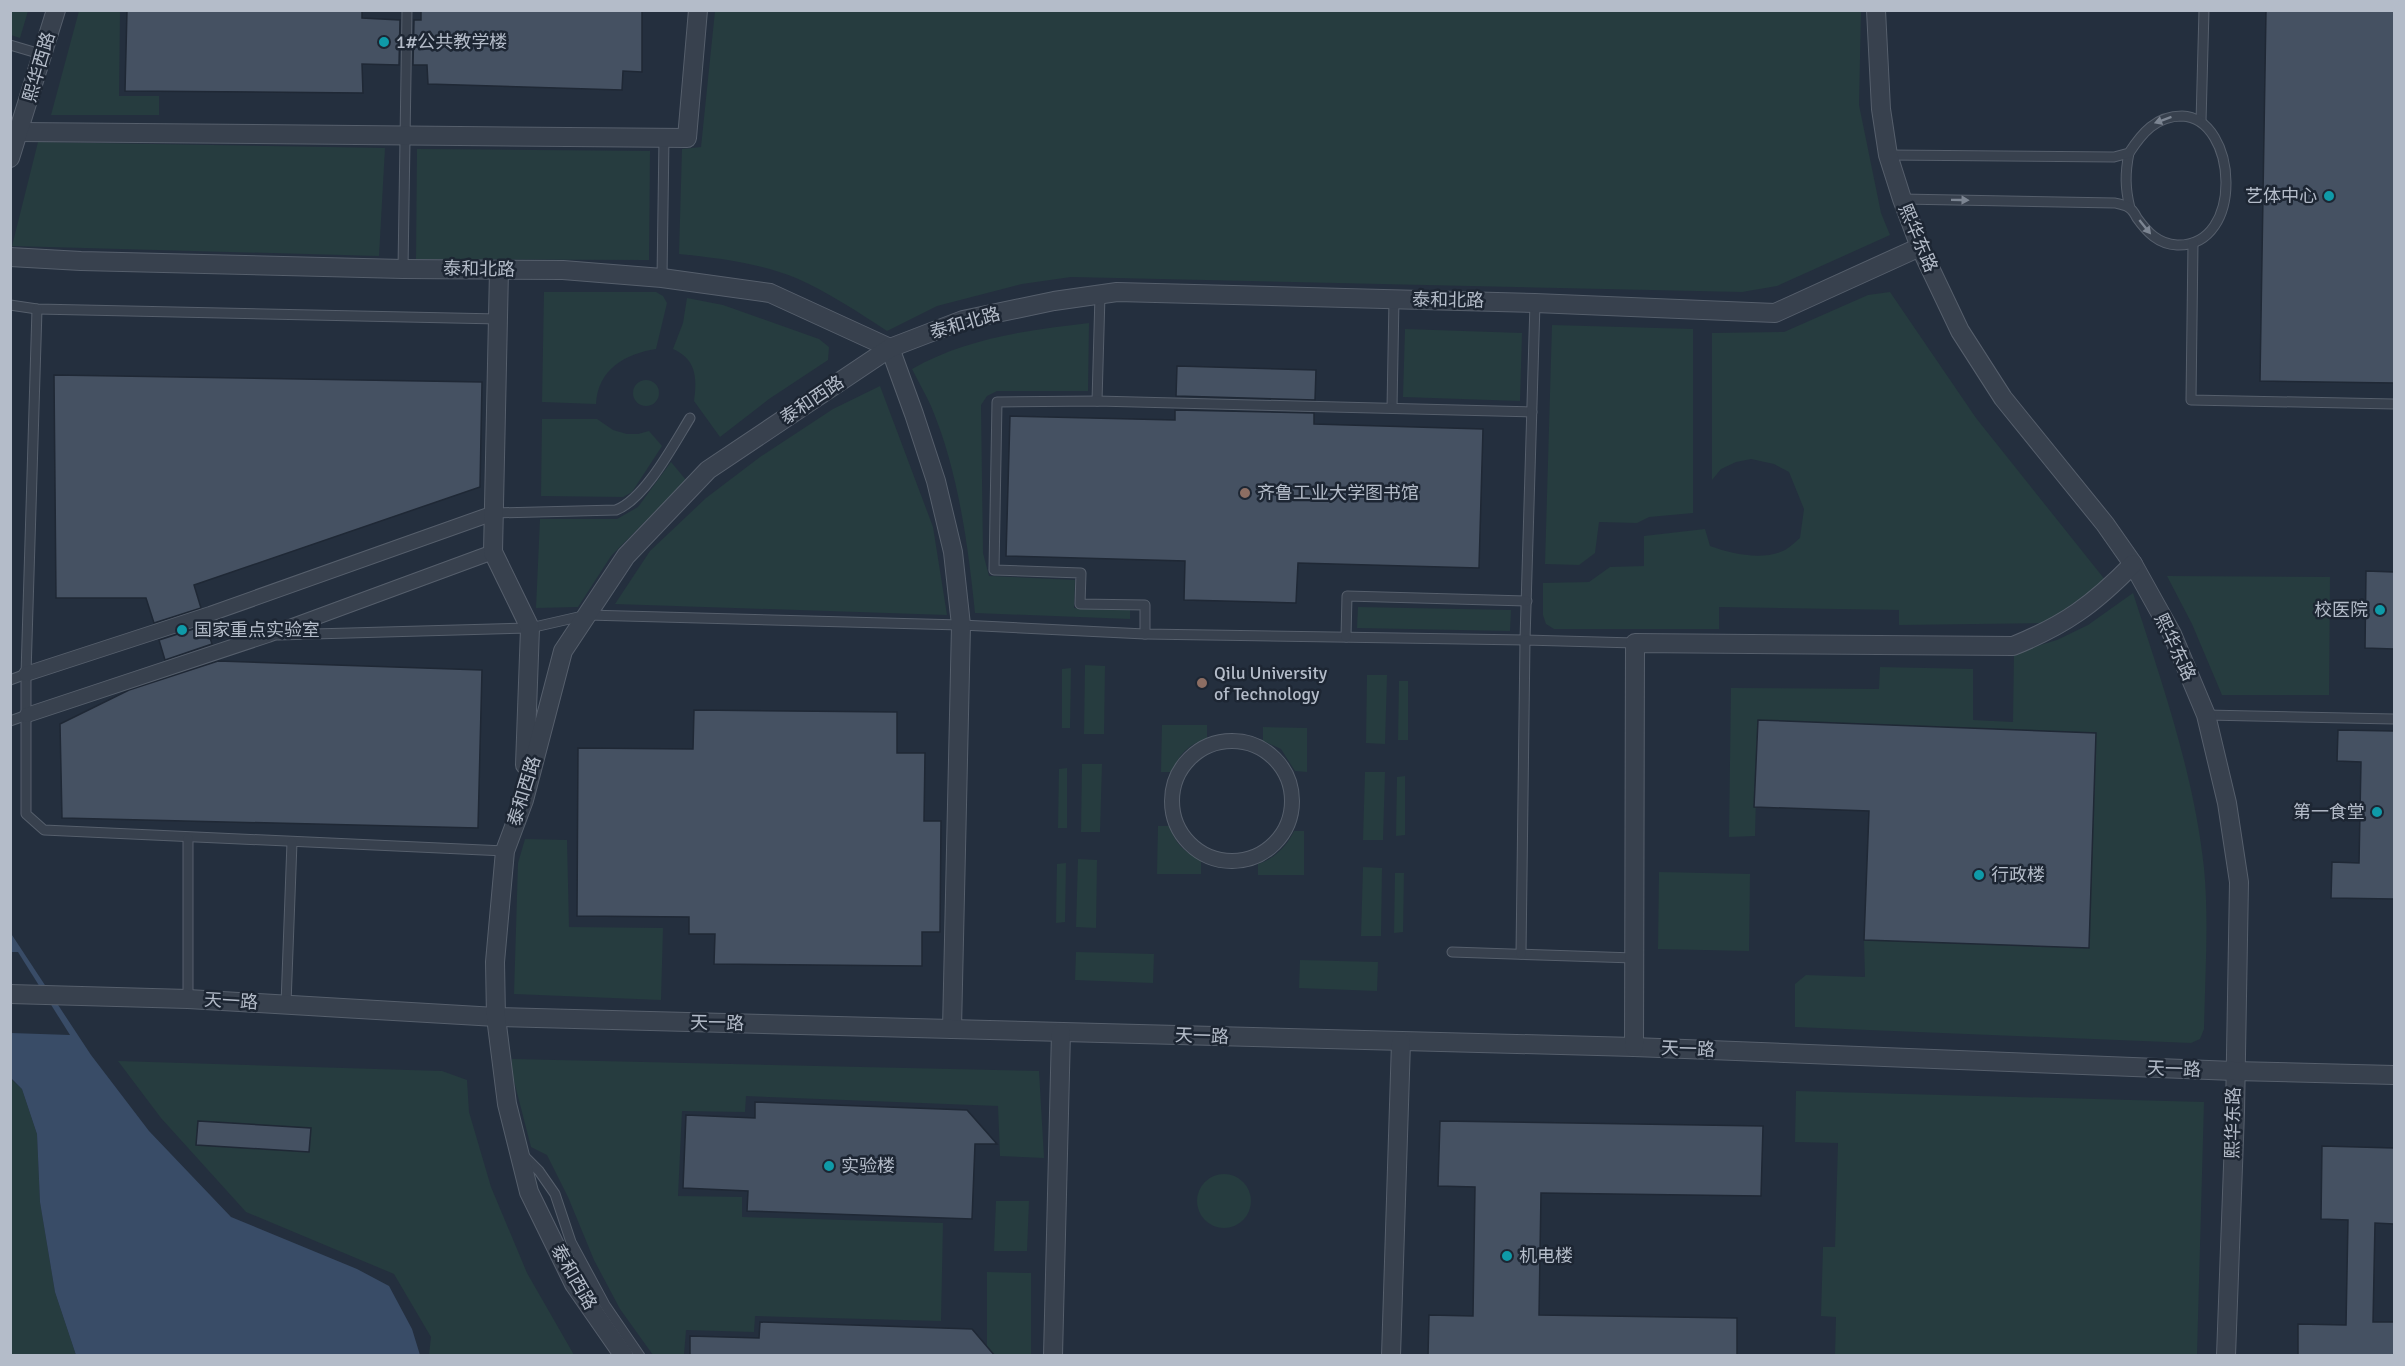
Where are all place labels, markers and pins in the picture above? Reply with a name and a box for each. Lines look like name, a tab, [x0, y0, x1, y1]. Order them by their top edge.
place label: 1#公共教学楼	[396, 31, 507, 53]
marker: 1#公共教学楼	[377, 35, 391, 49]
place label: 艺体中心	[2245, 185, 2317, 207]
marker: 艺体中心	[2322, 189, 2336, 203]
place label: 齐鲁工业大学图书馆	[1257, 482, 1419, 504]
marker: 齐鲁工业大学图书馆	[1238, 486, 1252, 500]
place label: 校医院	[2314, 599, 2368, 621]
marker: 校医院	[2373, 603, 2387, 617]
place label: 国家重点实验室	[194, 619, 320, 641]
marker: 国家重点实验室	[175, 623, 189, 637]
place label: Qilu University of Technology	[1214, 662, 1328, 705]
marker: Qilu University of Technology	[1195, 676, 1209, 690]
place label: 第一食堂	[2293, 801, 2365, 823]
marker: 第一食堂	[2370, 805, 2384, 819]
place label: 行政楼	[1991, 864, 2045, 886]
marker: 行政楼	[1972, 868, 1986, 882]
place label: 实验楼	[841, 1155, 895, 1177]
marker: 实验楼	[822, 1159, 836, 1173]
place label: 机电楼	[1519, 1245, 1573, 1267]
marker: 机电楼	[1500, 1249, 1514, 1263]

